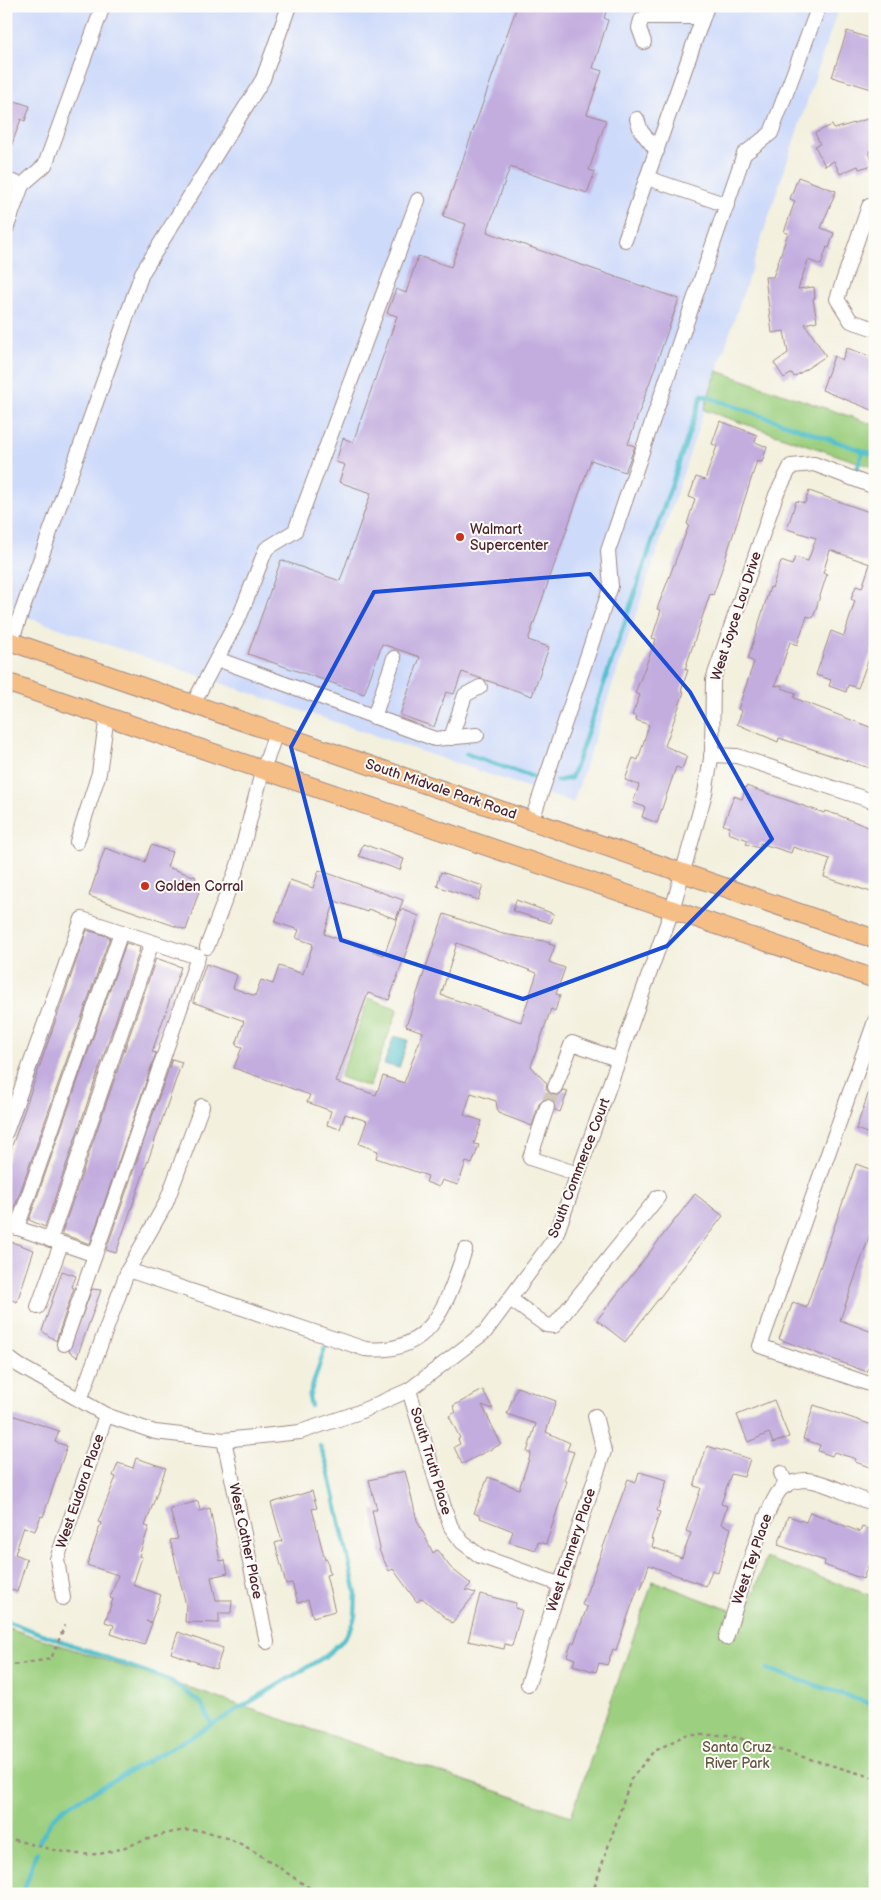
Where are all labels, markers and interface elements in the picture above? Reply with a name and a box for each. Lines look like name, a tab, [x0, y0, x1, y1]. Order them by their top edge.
place label: Walmart Supercenter	[470, 521, 549, 554]
marker: Walmart Supercenter	[454, 531, 466, 543]
street label: West Joyce Lou Drive	[707, 549, 765, 683]
street label: South Midvale Park Road	[363, 755, 519, 823]
place label: Golden Corral	[155, 878, 243, 895]
marker: Golden Corral	[139, 880, 151, 892]
street label: South Commerce Court	[544, 1095, 614, 1240]
street label: South Truth Place	[407, 1405, 455, 1517]
street label: West Eudora Place	[52, 1432, 108, 1550]
street label: West Cather Place	[225, 1482, 267, 1600]
street label: West Flannery Place	[543, 1486, 599, 1614]
street label: West Tey Place	[729, 1511, 775, 1607]
park label: Santa Cruz River Park	[702, 1739, 772, 1772]

